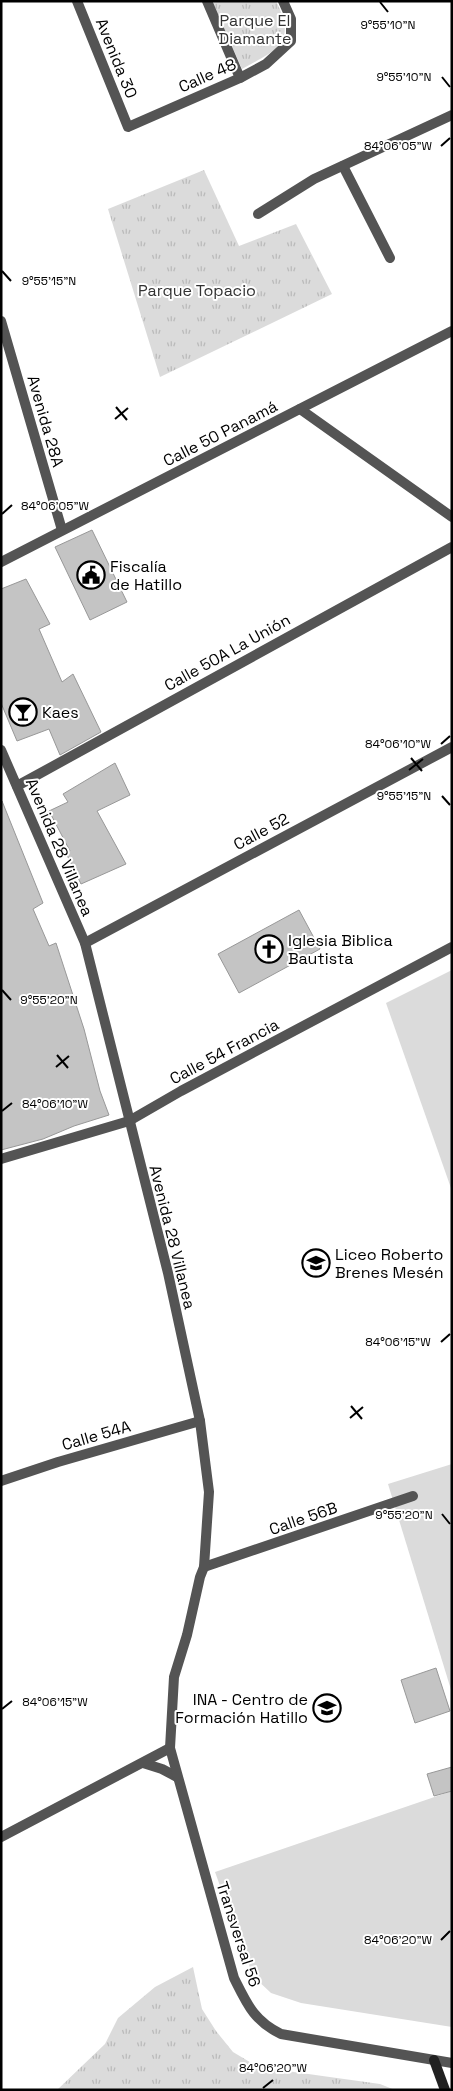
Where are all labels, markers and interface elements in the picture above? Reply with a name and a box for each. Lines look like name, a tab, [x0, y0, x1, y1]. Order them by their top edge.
park label: Parque El Diamante	[219, 10, 291, 49]
street label: Avenida 30	[91, 15, 142, 101]
text: 9°55'10"N	[360, 17, 416, 33]
street label: Calle 48	[175, 53, 239, 97]
text: 9°55'10"N	[376, 69, 432, 85]
text: 84°06'05"W	[364, 138, 433, 154]
text: 9°55'15"N	[22, 273, 76, 289]
park label: Parque Topacio	[138, 280, 256, 301]
street label: Avenida 28A	[22, 373, 69, 470]
street label: Calle 50 Panamá	[160, 396, 281, 471]
text: 84°06'05"W	[21, 498, 90, 514]
place label: Fiscalía de Hatillo	[110, 556, 182, 595]
public building icon: Fiscalía de Hatillo	[76, 560, 106, 590]
street label: Calle 50A La Unión	[161, 609, 294, 696]
bar icon: Kaes	[8, 697, 38, 727]
place label: Kaes	[42, 702, 79, 723]
text: 84°06'10"W	[365, 736, 431, 752]
street label: Avenida 28 Villanea	[21, 775, 98, 919]
text: 9°55'15"N	[377, 788, 431, 804]
street label: Calle 52	[230, 808, 293, 855]
place label: Iglesia Biblica Bautista	[288, 930, 393, 969]
church icon: Iglesia Biblica Bautista	[254, 934, 284, 964]
text: 9°55'20"N	[20, 992, 78, 1008]
street label: Calle 54 Francia	[166, 1014, 282, 1089]
text: 84°06'10"W	[22, 1096, 88, 1112]
street label: Avenida 28 Villanea	[144, 1163, 201, 1311]
place label: Liceo Roberto Brenes Mesén	[335, 1244, 444, 1283]
school or university icon: Liceo Roberto Brenes Mesén	[301, 1248, 331, 1278]
text: 84°06'15"W	[365, 1334, 431, 1350]
street label: Calle 54A	[59, 1416, 133, 1455]
street label: Calle 56B	[266, 1497, 340, 1540]
text: 9°55'20"N	[375, 1507, 433, 1523]
place label: INA - Centro de Formación Hatillo	[175, 1689, 308, 1728]
school or university icon: INA - Centro de Formación Hatillo	[312, 1693, 342, 1723]
text: 84°06'15"W	[22, 1694, 88, 1710]
street label: Transversal 56	[212, 1879, 265, 1990]
text: 84°06'20"W	[364, 1932, 433, 1948]
text: 84°06'20"W	[239, 2060, 308, 2076]

